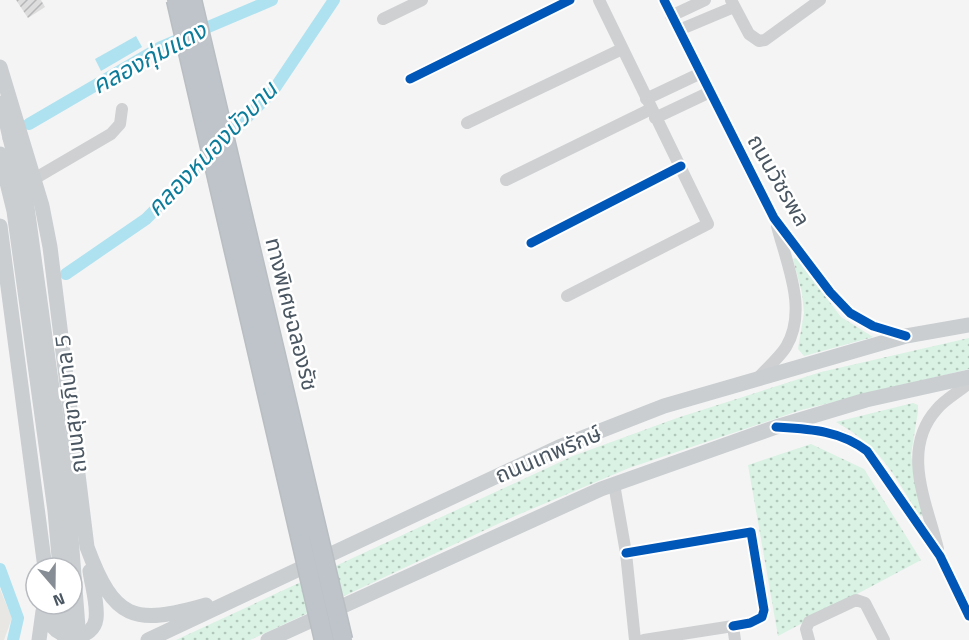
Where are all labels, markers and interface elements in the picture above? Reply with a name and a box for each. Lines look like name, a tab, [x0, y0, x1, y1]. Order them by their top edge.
water label: คลองกุ่มแดง	[85, 11, 213, 102]
water label: คลองหนองบัวบาน	[137, 72, 286, 224]
street label: ถนนวัชรพล	[739, 127, 819, 233]
street label: ทางพิเศษฉลองรัช	[257, 234, 327, 394]
street label: ถนนสุขาภิบาล 5	[45, 333, 95, 475]
street label: ถนนเทพรักษ์	[489, 416, 607, 492]
north arrow	[24, 556, 84, 616]
text: N	[50, 587, 68, 613]

